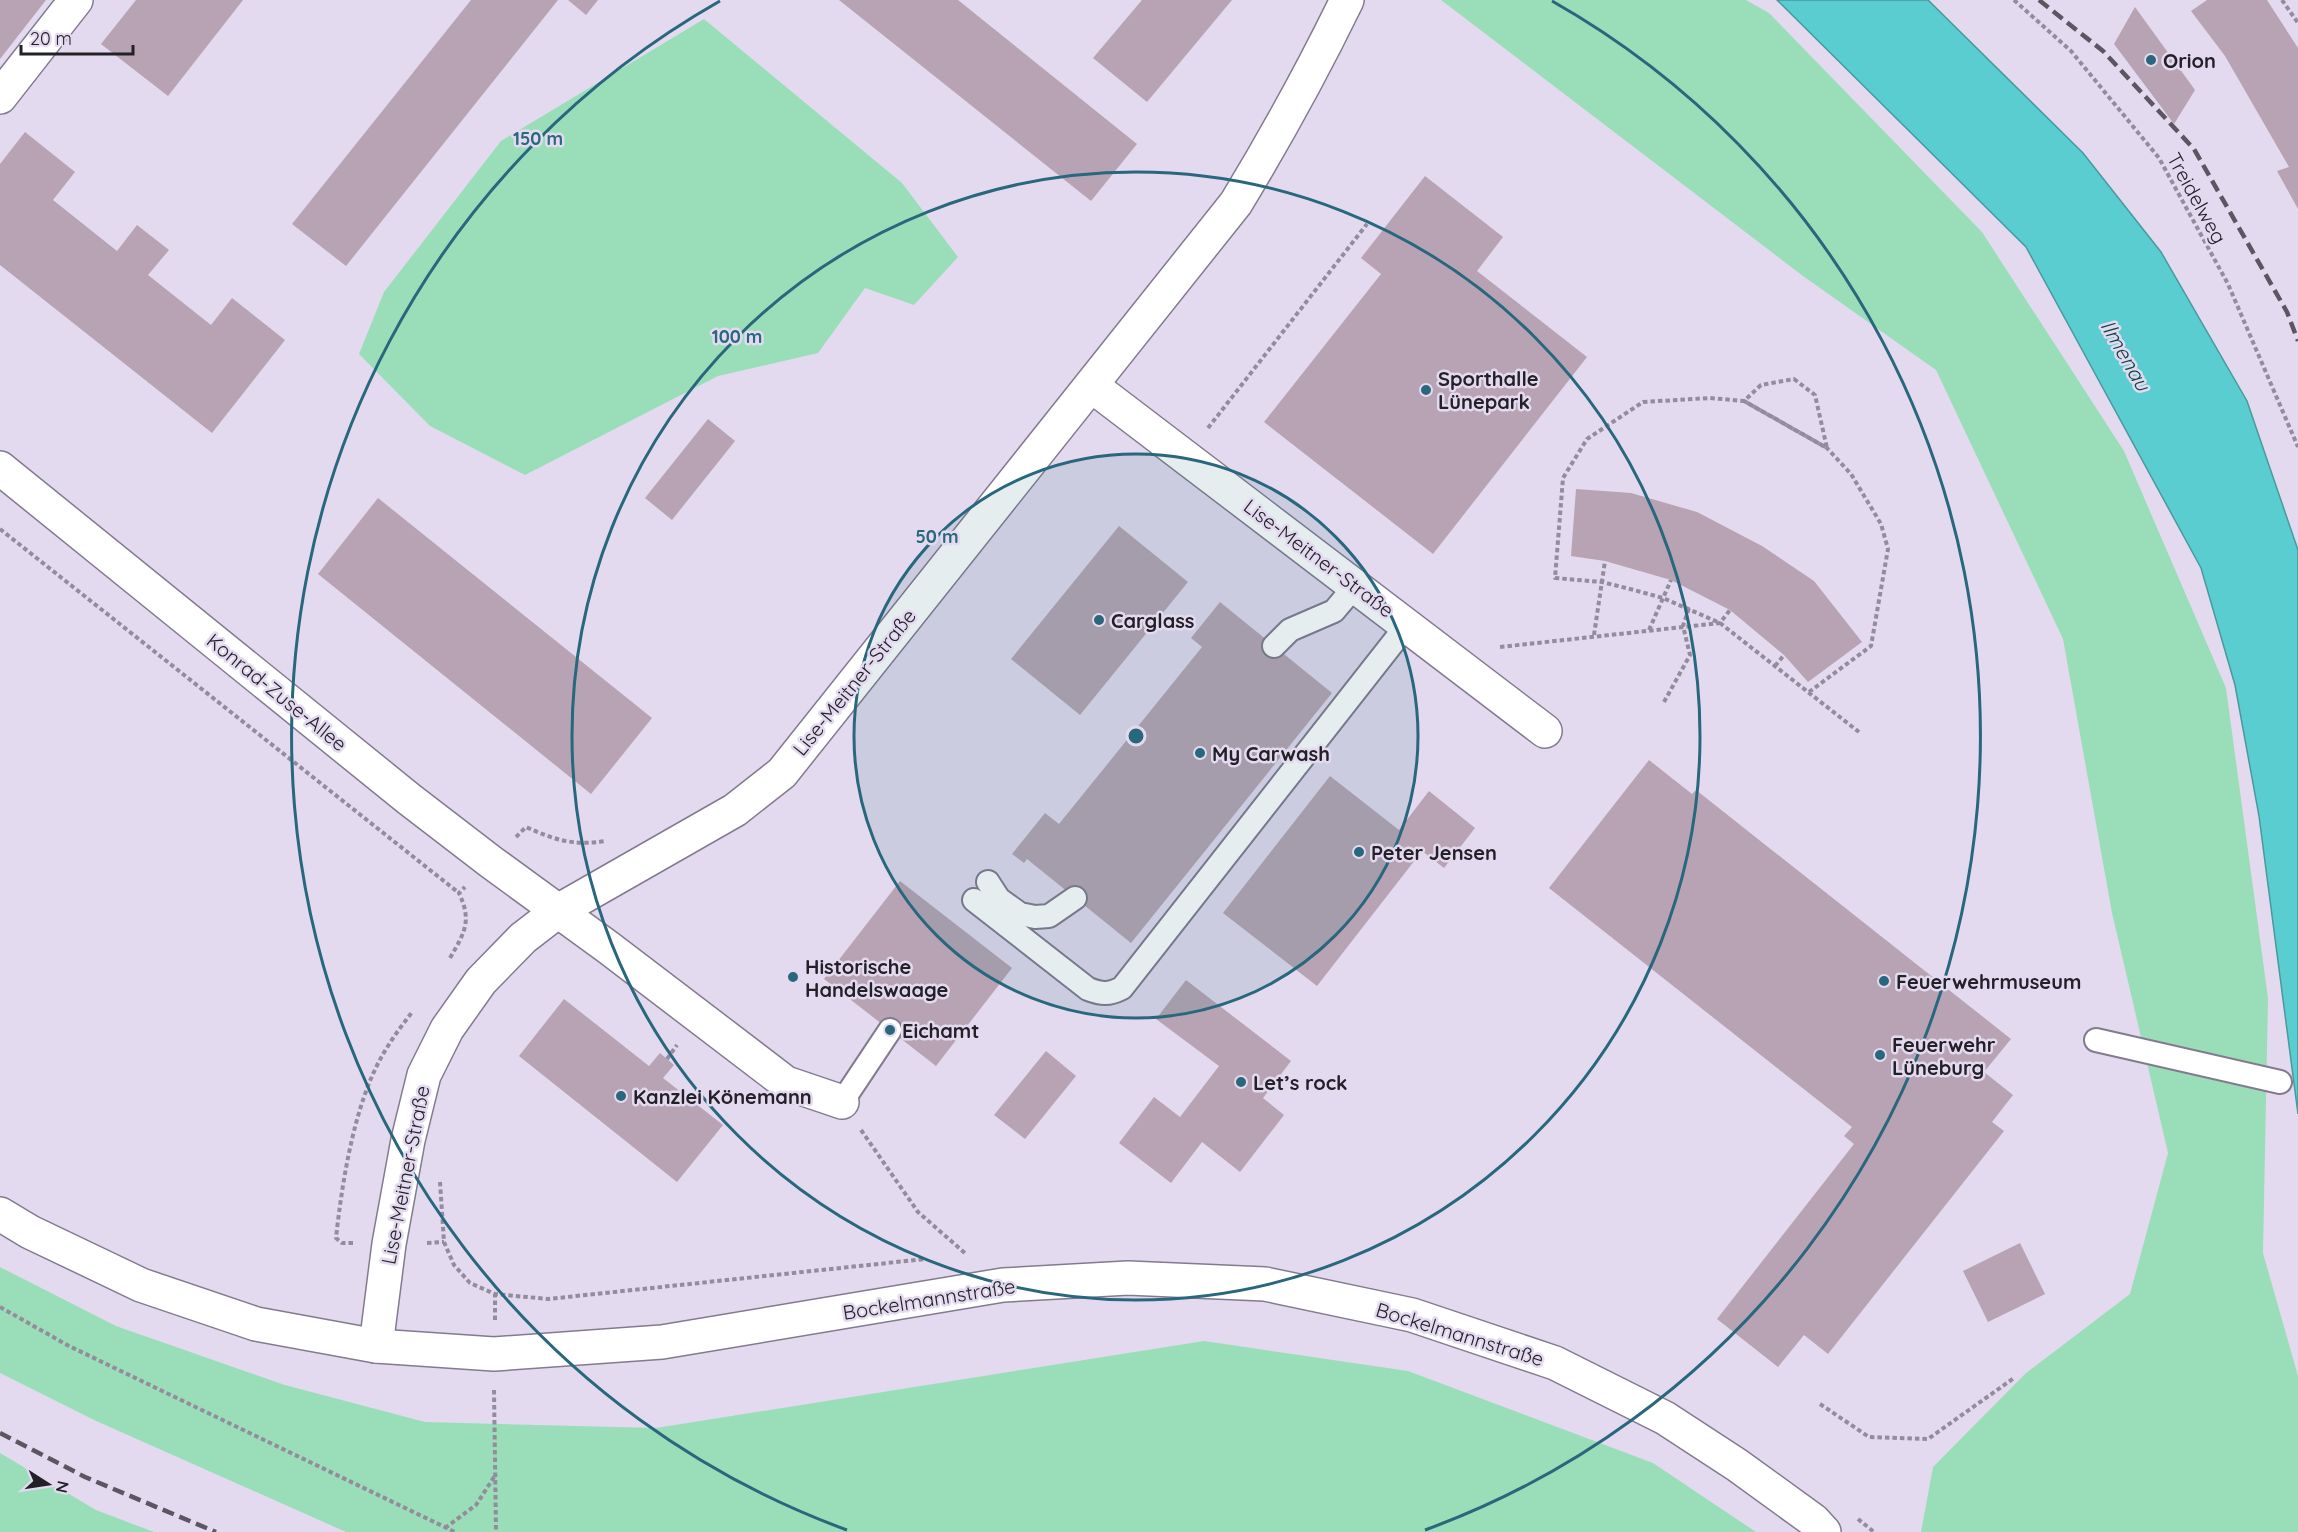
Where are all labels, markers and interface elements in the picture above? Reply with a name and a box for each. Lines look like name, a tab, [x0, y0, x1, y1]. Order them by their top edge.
scale bar	[21, 18, 134, 56]
text: 20 m	[30, 27, 72, 50]
place label: Orion	[2163, 48, 2216, 73]
marker: Orion	[2144, 53, 2158, 67]
text: 150 m	[513, 127, 563, 150]
street label: Treidelweg	[2162, 148, 2232, 248]
water label: Ilmenau	[2095, 315, 2157, 396]
text: 100 m	[712, 325, 762, 348]
place label: Sporthalle Lünepark	[1438, 366, 1539, 414]
marker: Sporthalle Lünepark	[1419, 383, 1433, 397]
street label: Lise-Meitner-Straße	[1239, 493, 1399, 623]
text: 50 m	[915, 525, 959, 548]
street label: Lise-Meitner-Straße	[787, 604, 921, 760]
place label: Carglass	[1111, 608, 1194, 633]
marker: Carglass	[1092, 613, 1106, 627]
street label: Konrad-Zuse-Allee	[202, 628, 352, 756]
centre of rings	[1126, 726, 1146, 746]
place label: My Carwash	[1212, 741, 1330, 766]
marker: My Carwash	[1193, 746, 1207, 760]
place label: Peter Jensen	[1371, 840, 1497, 865]
marker: Peter Jensen	[1352, 845, 1366, 859]
place label: Historische Handelswaage	[805, 954, 948, 1002]
place label: Feuerwehrmuseum	[1896, 969, 2081, 994]
marker: Historische Handelswaage	[786, 970, 800, 984]
marker: Feuerwehrmuseum	[1877, 974, 1891, 988]
place label: Eichamt	[902, 1018, 979, 1043]
marker: Eichamt	[883, 1023, 897, 1037]
place label: Feuerwehr Lüneburg	[1892, 1032, 1996, 1080]
marker: Feuerwehr Lüneburg	[1873, 1048, 1887, 1062]
place label: Let’s rock	[1253, 1070, 1347, 1095]
marker: Let’s rock	[1234, 1075, 1248, 1089]
street label: Lise-Meitner-Straße	[375, 1083, 435, 1267]
place label: Kanzlei Könemann	[633, 1084, 812, 1109]
marker: Kanzlei Könemann	[614, 1089, 628, 1103]
street label: Bockelmannstraße	[841, 1273, 1017, 1325]
street label: Bockelmannstraße	[1373, 1297, 1547, 1371]
north arrow	[18, 1454, 78, 1514]
text: N	[52, 1479, 74, 1495]

